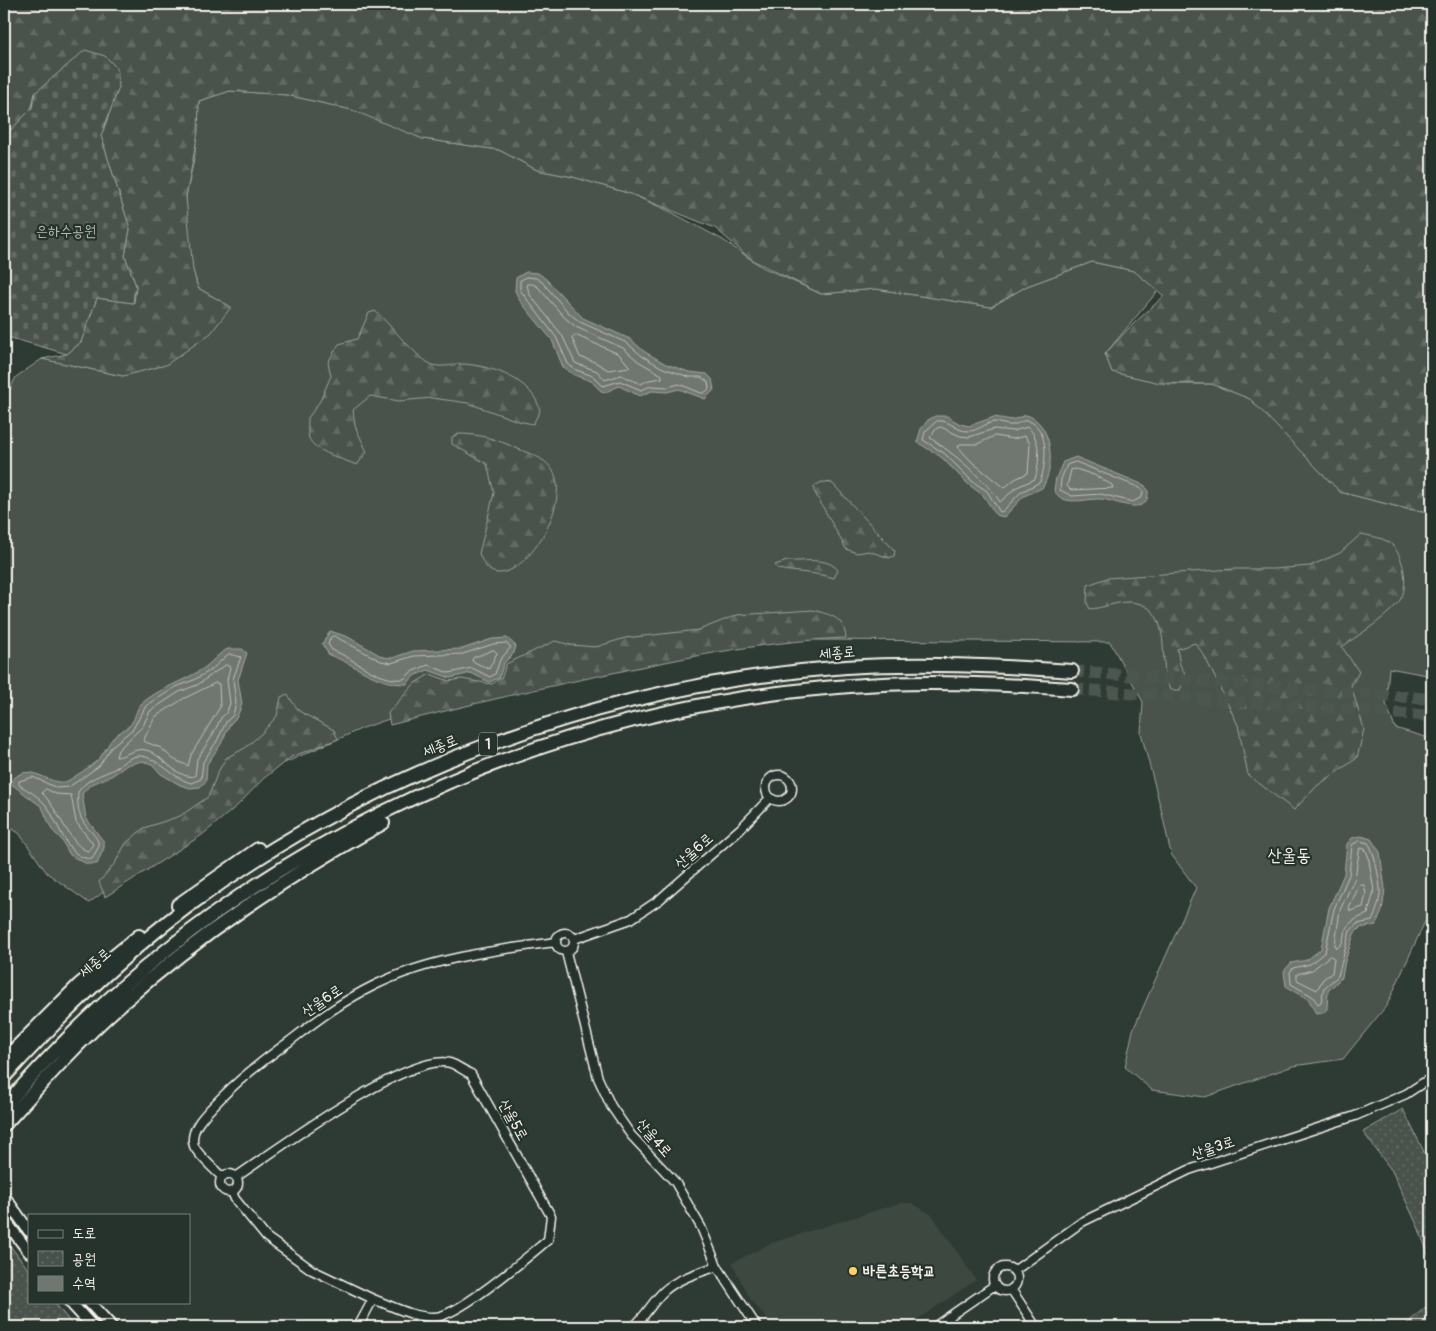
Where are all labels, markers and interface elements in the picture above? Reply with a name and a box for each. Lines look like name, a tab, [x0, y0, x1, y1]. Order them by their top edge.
park label: 은하수공원	[36, 222, 96, 241]
street label: 세종로	[818, 642, 856, 664]
street label: 세종로	[420, 730, 460, 762]
road number: 1	[479, 732, 497, 756]
street label: 산울6로	[671, 829, 717, 873]
district label: 산울동	[1267, 844, 1311, 867]
street label: 세종로	[75, 944, 115, 982]
street label: 산울6로	[298, 981, 346, 1021]
street label: 산울5로	[494, 1096, 532, 1144]
street label: 산울4로	[632, 1115, 676, 1161]
street label: 산울3로	[1189, 1132, 1237, 1164]
legend	[28, 1214, 190, 1304]
text: 도로	[72, 1224, 96, 1243]
text: 공원	[72, 1250, 96, 1269]
place label: 바른초등학교	[862, 1262, 935, 1281]
marker: 바른초등학교	[847, 1265, 859, 1277]
text: 수역	[72, 1274, 96, 1293]

